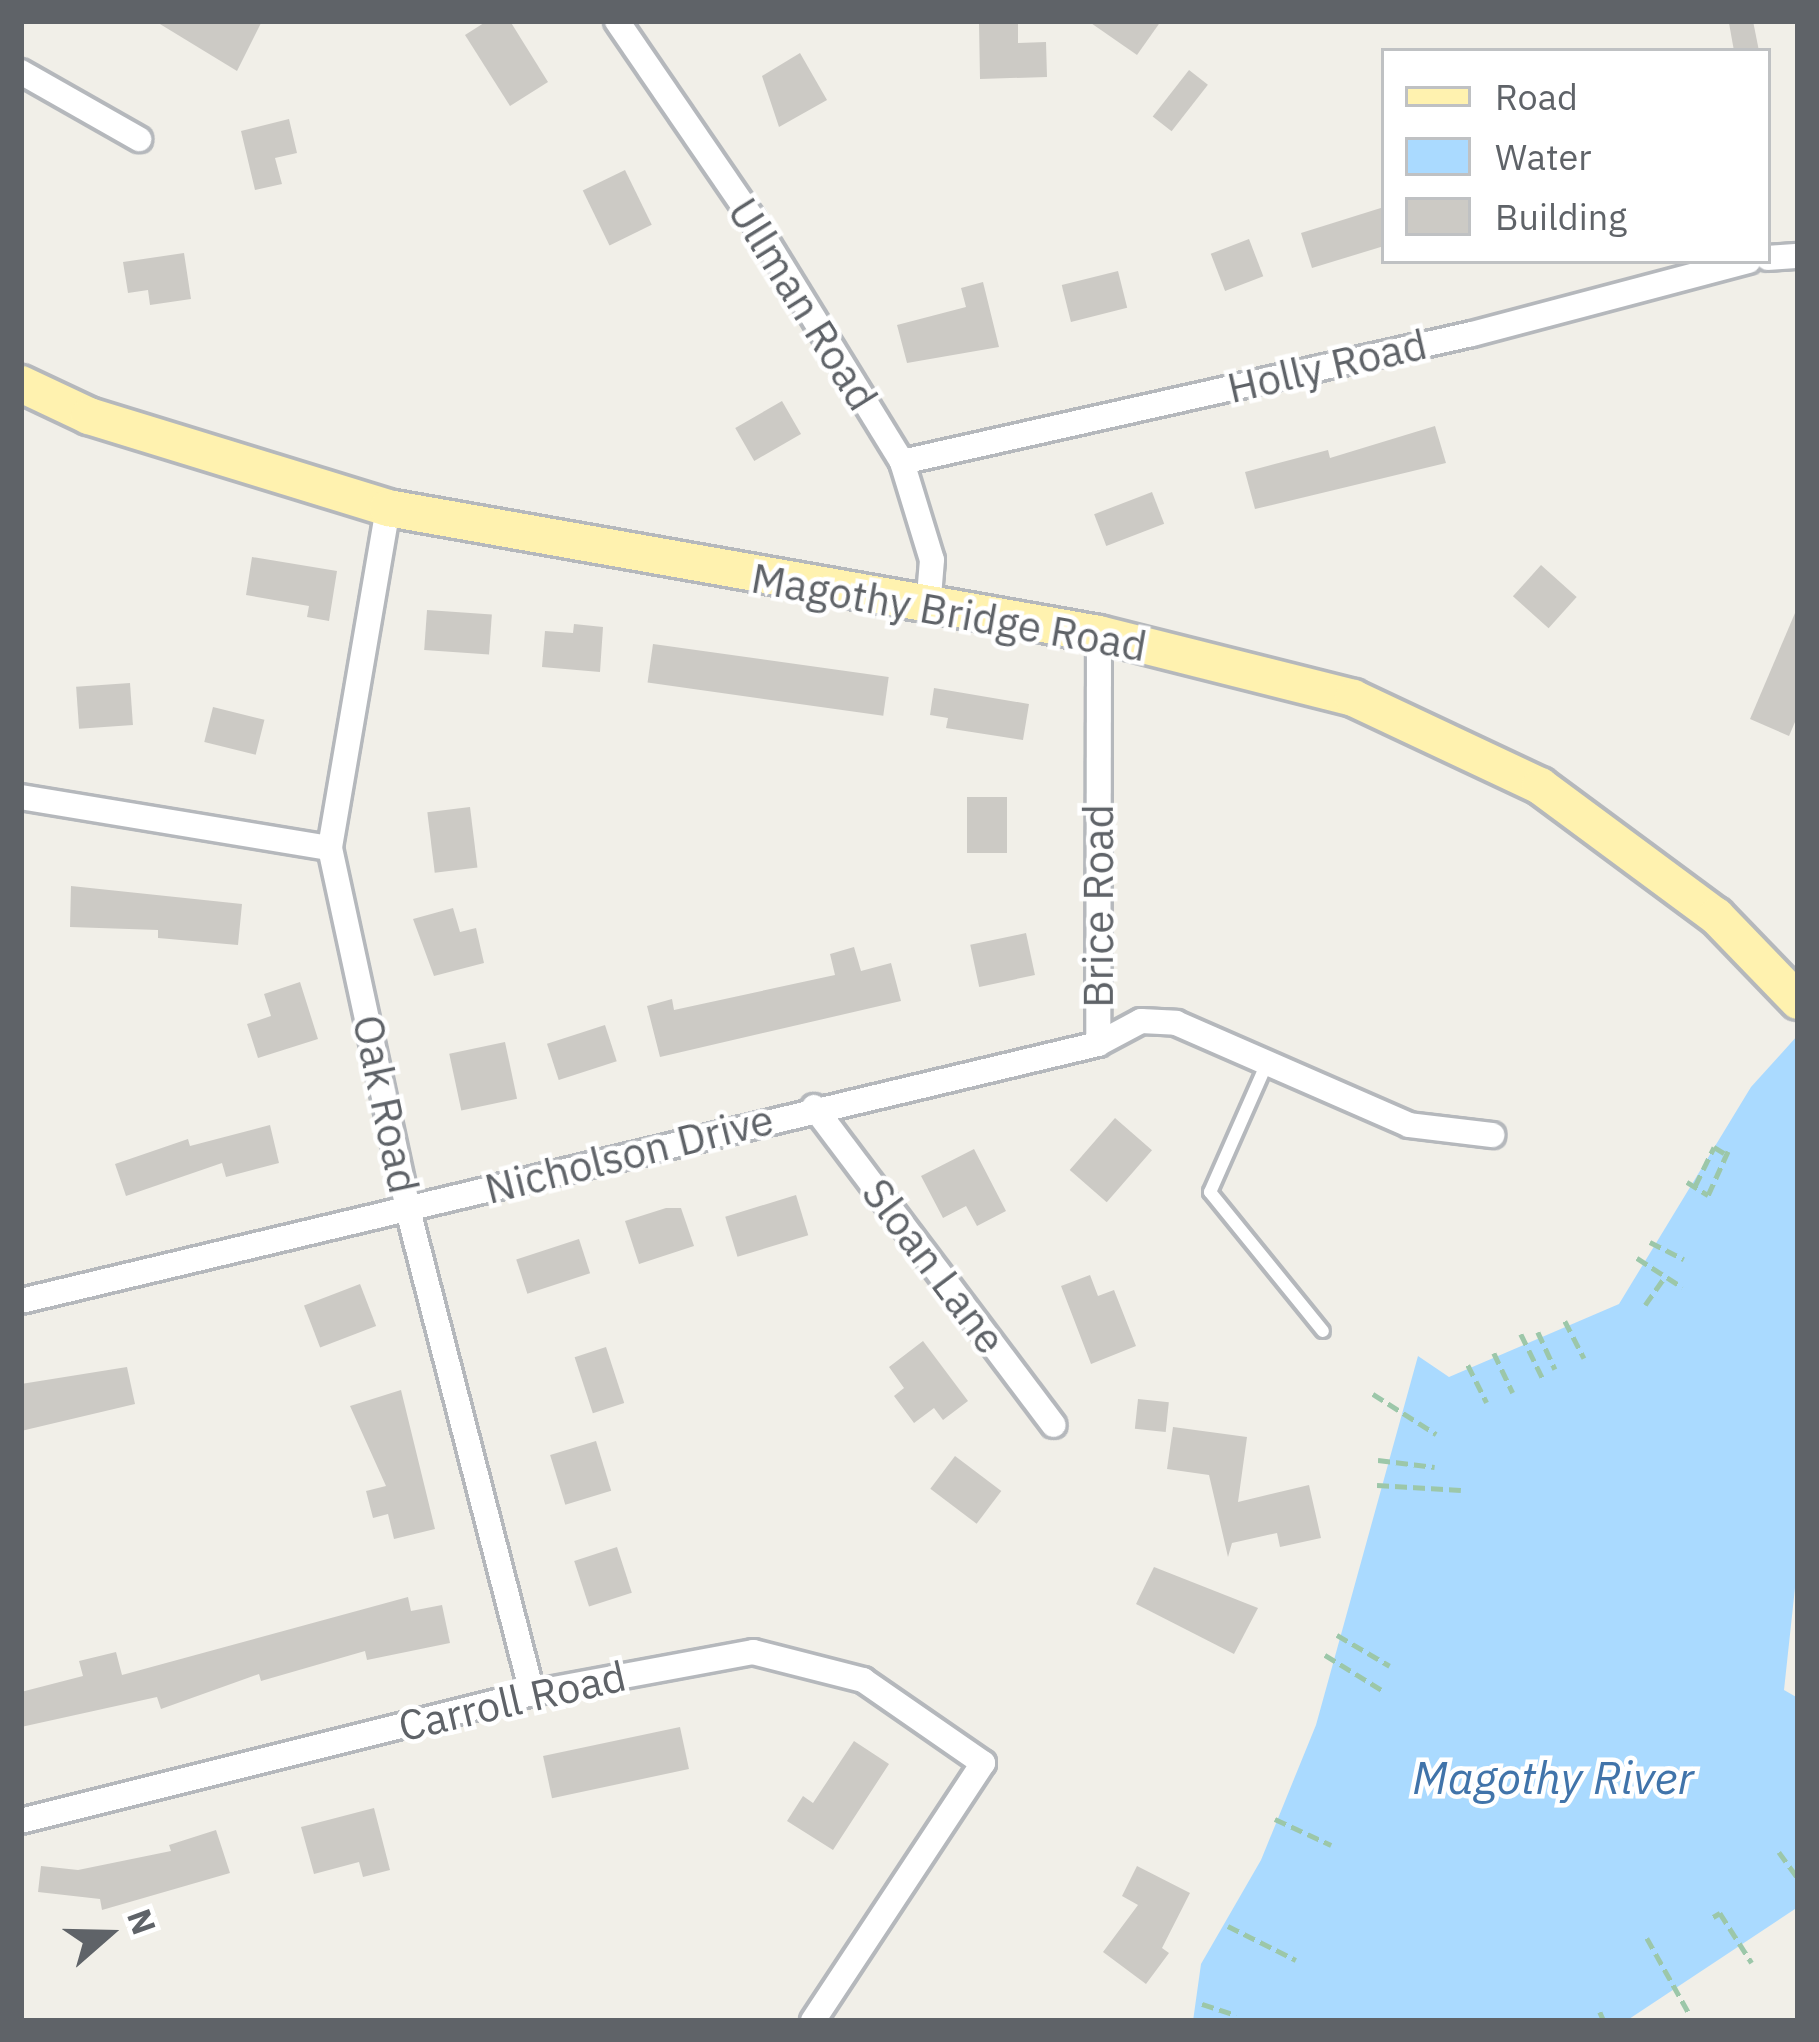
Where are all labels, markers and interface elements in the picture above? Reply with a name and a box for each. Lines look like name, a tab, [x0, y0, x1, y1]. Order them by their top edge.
legend	[1381, 48, 1771, 264]
text: Road	[1495, 73, 1578, 120]
text: Water	[1495, 133, 1591, 180]
street label: Ullman Road	[718, 189, 888, 419]
text: Building	[1495, 193, 1627, 240]
street label: Holly Road	[1223, 319, 1431, 413]
street label: Magothy Bridge Road	[748, 552, 1150, 672]
street label: Brice Road	[1073, 804, 1123, 1008]
street label: Oak Road	[343, 1010, 429, 1198]
street label: Nicholson Drive	[480, 1094, 778, 1214]
street label: Sloan Lane	[852, 1169, 1016, 1363]
street label: Carroll Road	[393, 1650, 631, 1752]
water label: Magothy River	[1412, 1751, 1694, 1805]
north arrow	[48, 1874, 168, 1994]
text: N	[118, 1903, 167, 1940]

